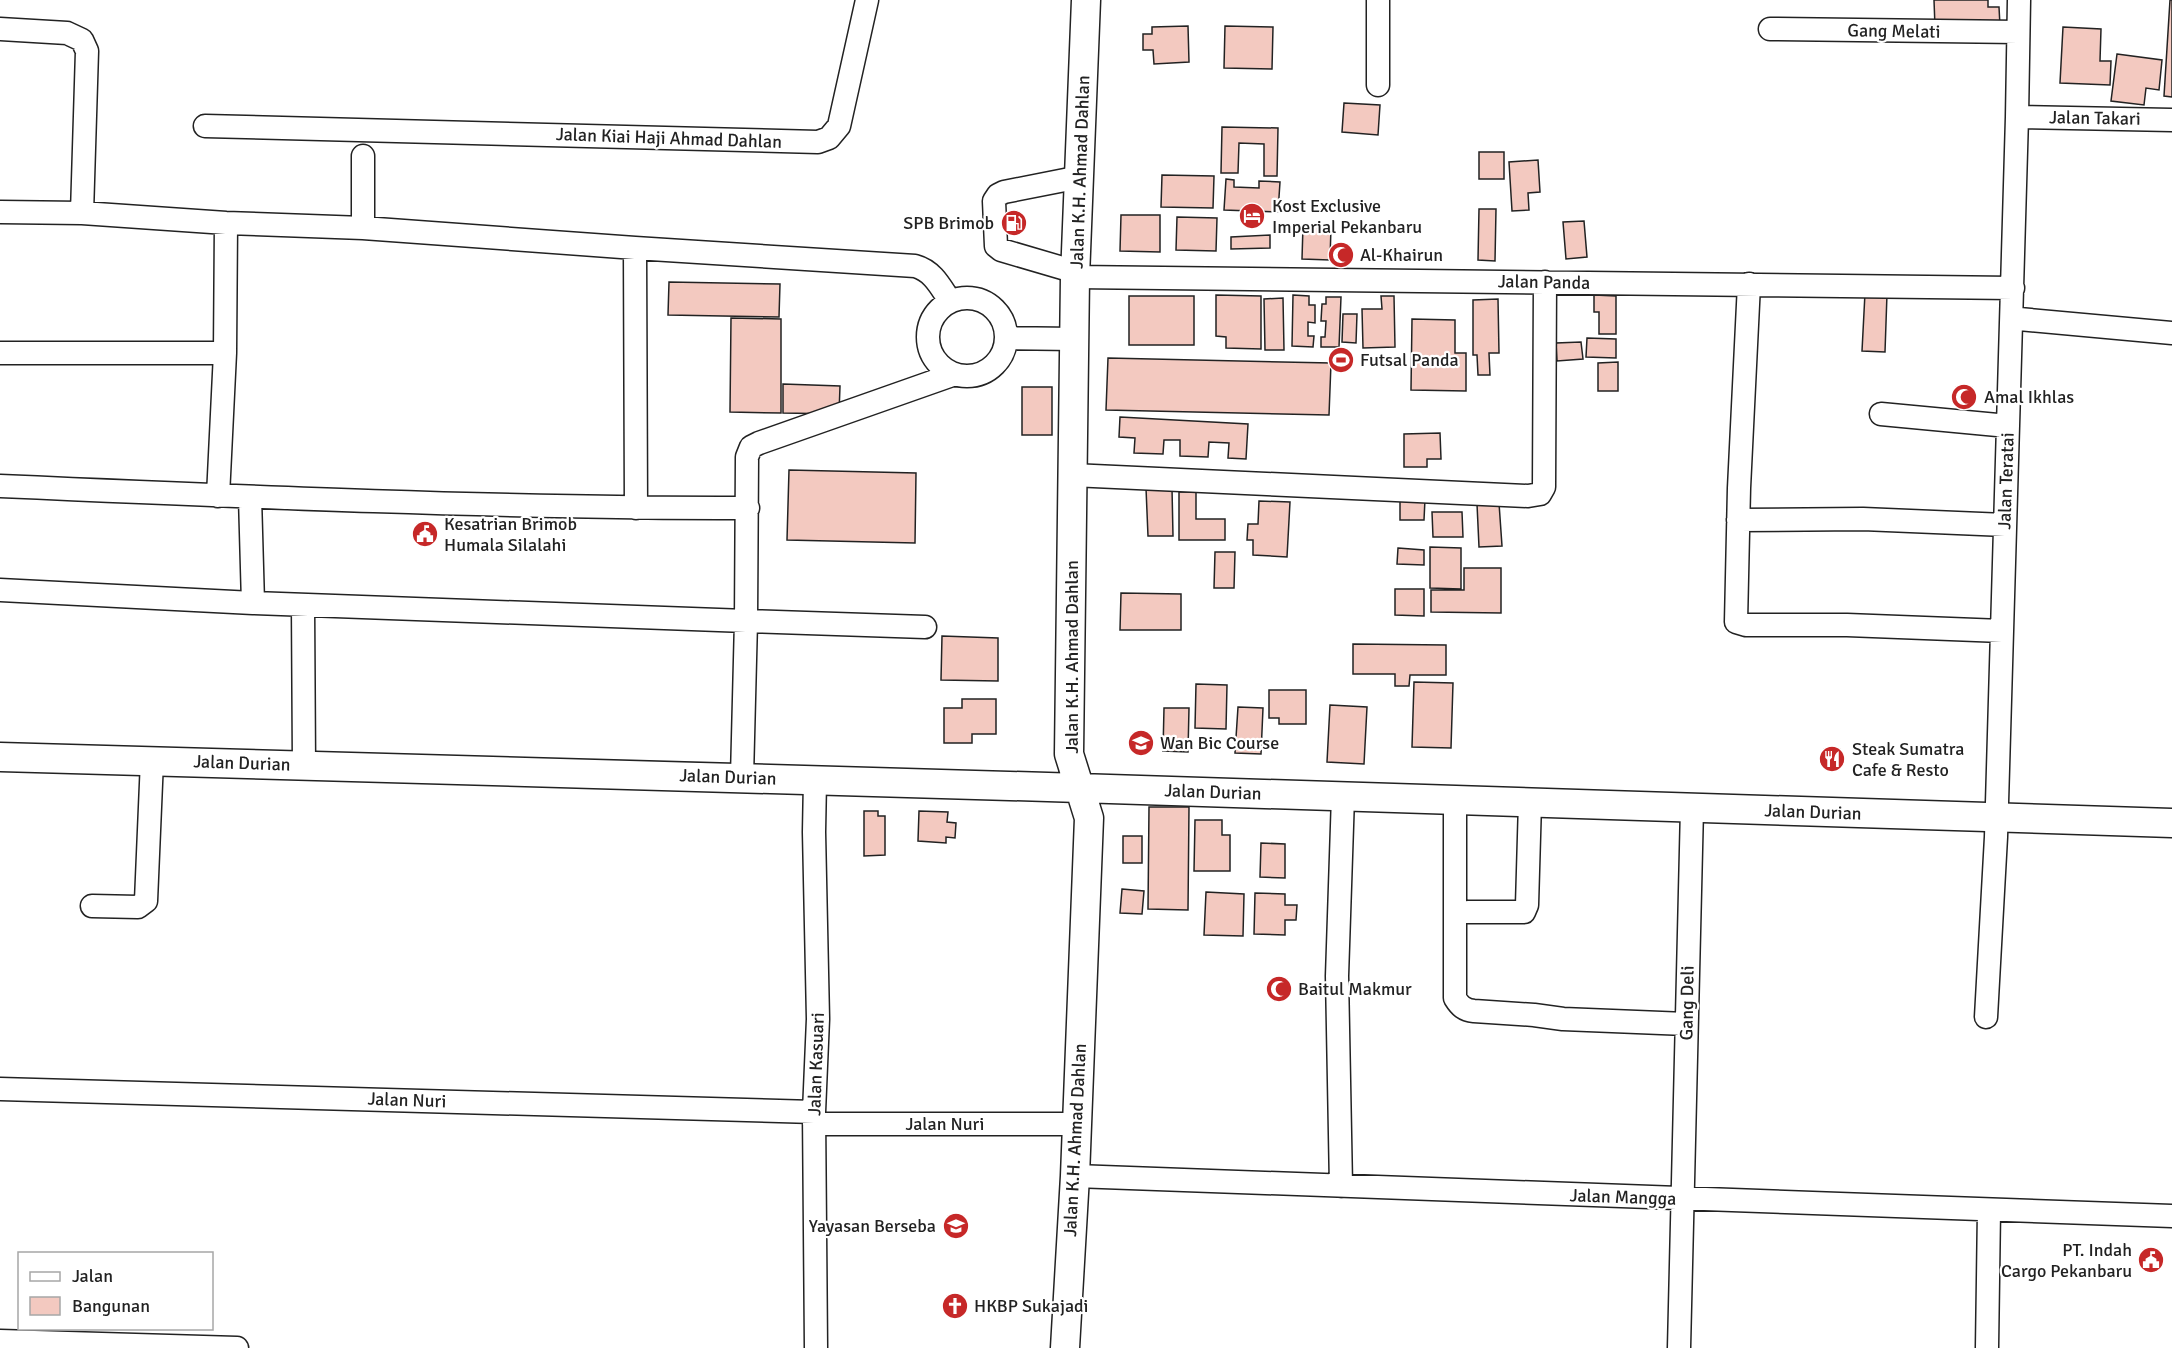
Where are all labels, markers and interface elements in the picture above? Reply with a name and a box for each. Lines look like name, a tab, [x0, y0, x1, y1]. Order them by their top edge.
street label: Gang Melati	[1847, 19, 1941, 43]
street label: Jalan K.H. Ahmad Dahlan	[1066, 75, 1094, 269]
street label: Jalan Takari	[2049, 106, 2141, 130]
street label: Jalan Kiai Haji Ahmad Dahlan	[556, 123, 782, 153]
place label: Kost Exclusive Imperial Pekanbaru	[1272, 195, 1422, 238]
hotel icon: Kost Exclusive Imperial Pekanbaru	[1237, 201, 1267, 231]
fuel station icon: SPB Brimob	[999, 208, 1029, 238]
place label: SPB Brimob	[903, 212, 994, 234]
mosque icon: Al-Khairun	[1326, 240, 1356, 270]
place label: Al-Khairun	[1360, 244, 1443, 266]
street label: Jalan Panda	[1498, 270, 1590, 294]
sports icon: Futsal Panda	[1326, 345, 1356, 375]
place label: Futsal Panda	[1360, 349, 1459, 371]
mosque icon: Amal Ikhlas	[1949, 382, 1979, 412]
place label: Amal Ikhlas	[1984, 386, 2074, 408]
street label: Jalan Teratai	[1993, 432, 2019, 530]
place label: Kesatrian Brimob Humala Silalahi	[444, 513, 577, 556]
public building icon: Kesatrian Brimob Humala Silalahi	[410, 519, 440, 549]
street label: Jalan K.H. Ahmad Dahlan	[1061, 560, 1083, 754]
school or university icon: Wan Bic Course	[1126, 728, 1156, 758]
place label: Wan Bic Course	[1160, 732, 1279, 754]
place label: Steak Sumatra Cafe & Resto	[1852, 738, 1964, 781]
restaurant icon: Steak Sumatra Cafe & Resto	[1817, 744, 1847, 774]
street label: Jalan Durian	[193, 750, 291, 776]
street label: Jalan Durian	[679, 764, 777, 790]
street label: Jalan Durian	[1164, 779, 1262, 805]
street label: Jalan Durian	[1764, 799, 1862, 825]
street label: Gang Deli	[1675, 965, 1699, 1041]
mosque icon: Baitul Makmur	[1264, 974, 1294, 1004]
place label: Baitul Makmur	[1298, 978, 1412, 1000]
street label: Jalan Kasuari	[803, 1012, 829, 1116]
street label: Jalan K.H. Ahmad Dahlan	[1059, 1043, 1091, 1237]
street label: Jalan Nuri	[367, 1088, 447, 1112]
street label: Jalan Nuri	[906, 1113, 984, 1135]
street label: Jalan Mangga	[1569, 1184, 1677, 1210]
school or university icon: Yayasan Berseba	[941, 1211, 971, 1241]
place label: Yayasan Berseba	[809, 1215, 936, 1237]
place label: PT. Indah Cargo Pekanbaru	[2001, 1239, 2132, 1282]
public building icon: PT. Indah Cargo Pekanbaru	[2136, 1245, 2166, 1275]
legend	[18, 1252, 213, 1330]
text: Jalan	[72, 1265, 113, 1287]
church icon: HKBP Sukajadi	[940, 1291, 970, 1321]
text: Bangunan	[72, 1295, 150, 1317]
place label: HKBP Sukajadi	[974, 1295, 1088, 1317]

